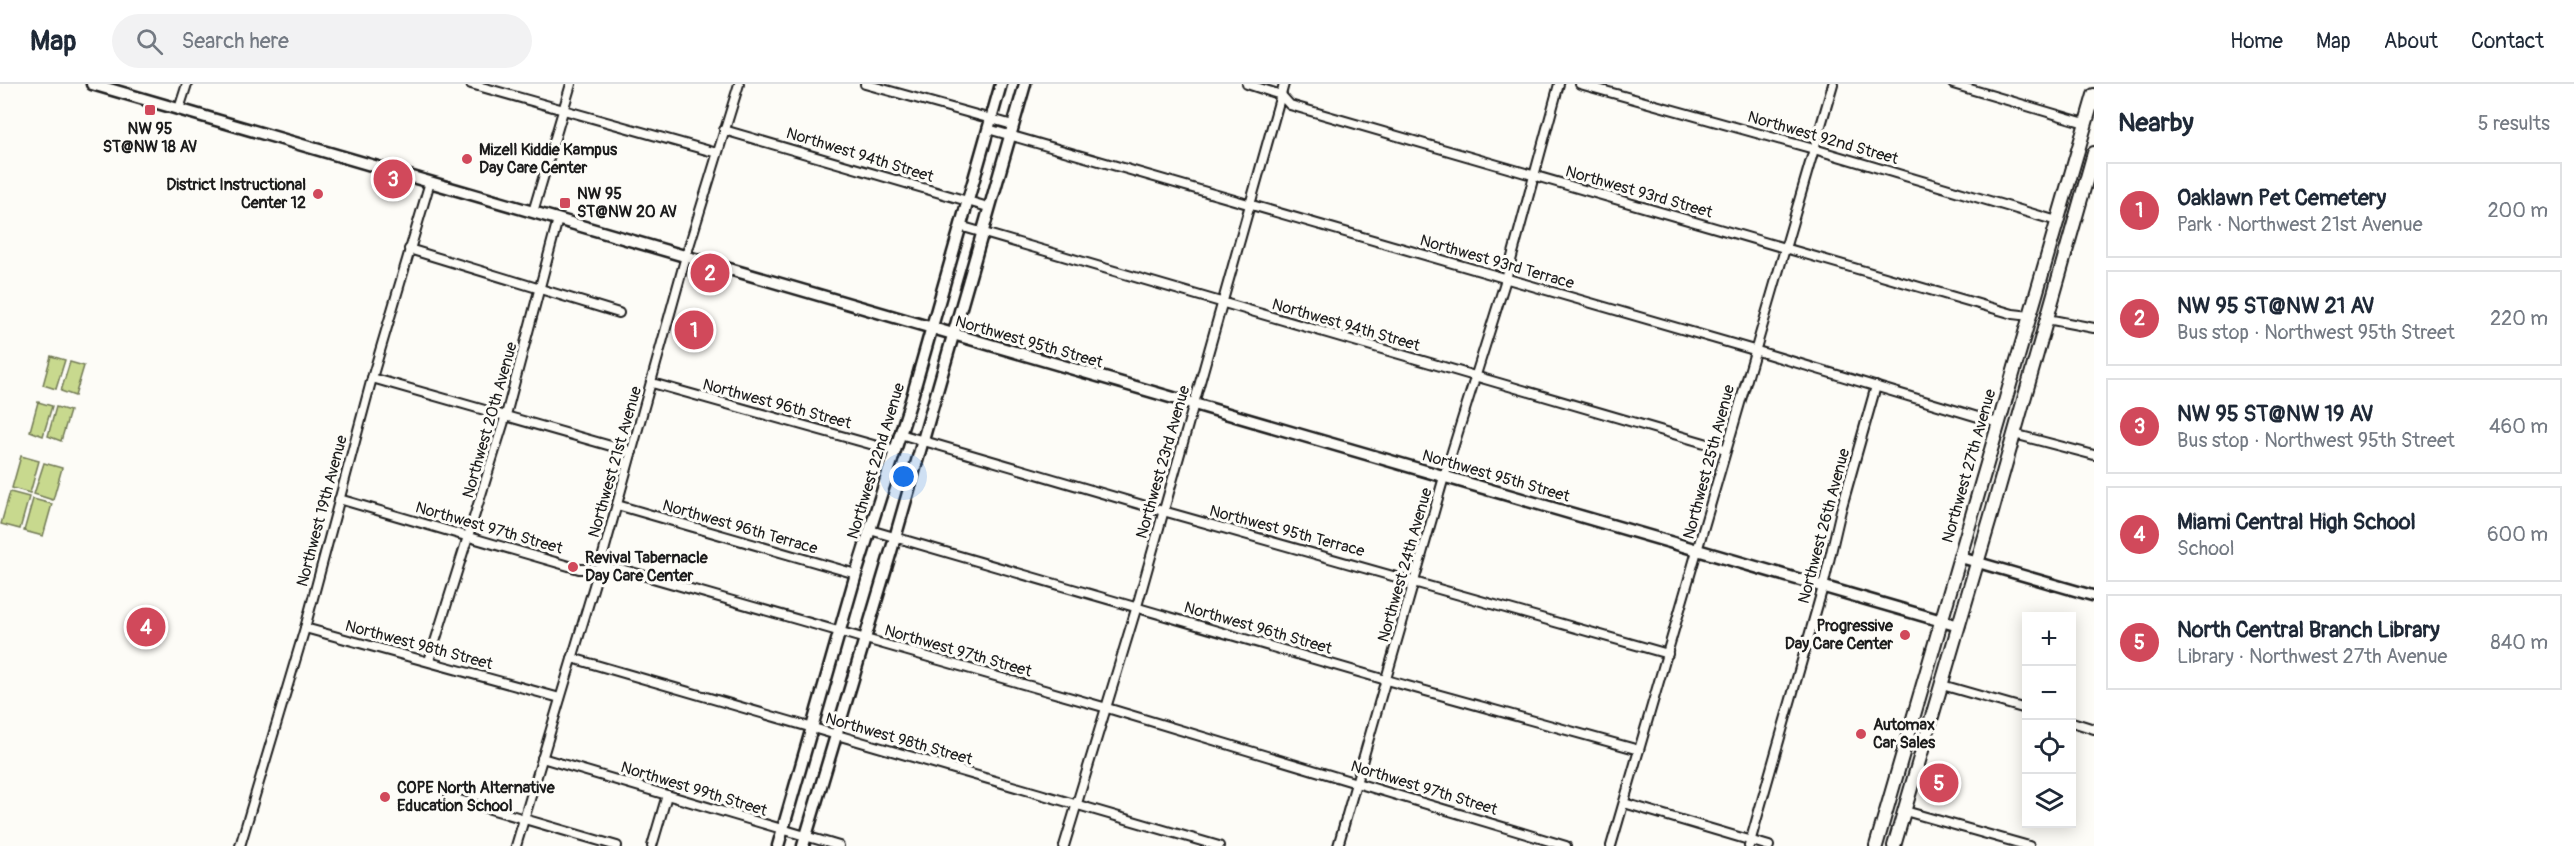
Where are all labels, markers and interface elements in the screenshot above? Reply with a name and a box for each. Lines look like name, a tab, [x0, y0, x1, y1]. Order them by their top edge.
search box	[112, 14, 532, 68]
text: Map	[30, 24, 76, 59]
icon: search	[133, 25, 166, 58]
text: Search here	[181, 27, 289, 55]
text: Home	[2230, 28, 2283, 55]
text: Map	[2316, 28, 2351, 55]
text: About	[2384, 28, 2438, 55]
text: Contact	[2471, 28, 2544, 55]
marker: NW 95 ST@NW 18 AV	[143, 103, 157, 117]
street label: Northwest 92nd Street	[1745, 107, 1901, 169]
text: Nearby	[2118, 107, 2194, 139]
text: 5 results	[2478, 111, 2550, 136]
place label: NW 95 ST@NW 18 AV	[103, 119, 198, 157]
street label: Northwest 94th Street	[784, 123, 937, 187]
place label: Mizell Kiddie Kampus Day Care Center	[479, 140, 618, 178]
marker: Mizell Kiddie Kampus Day Care Center	[460, 152, 474, 166]
pin: 3	[374, 156, 412, 202]
street label: Northwest 93rd Street	[1563, 161, 1715, 223]
place label: District Instructional Center 12	[166, 175, 306, 213]
place label: NW 95 ST@NW 20 AV	[577, 184, 678, 222]
text: Oaklawn Pet Cemetery	[2177, 184, 2386, 212]
marker: District Instructional Center 12	[311, 187, 325, 201]
marker: NW 95 ST@NW 20 AV	[558, 196, 572, 210]
text: 1	[2136, 198, 2143, 223]
text: 200 m	[2487, 198, 2548, 223]
text: Park · Northwest 21st Avenue	[2177, 212, 2423, 237]
street label: Northwest 93rd Terrace	[1418, 230, 1576, 294]
pin: 2	[690, 250, 730, 296]
text: NW 95 ST@NW 21 AV	[2177, 292, 2375, 320]
street label: Northwest 94th Street	[1270, 294, 1423, 356]
text: 2	[2134, 306, 2145, 331]
text: 220 m	[2490, 306, 2548, 331]
pin: 1	[674, 308, 714, 352]
street label: Northwest 95th Street	[953, 311, 1106, 373]
text: Bus stop · Northwest 95th Street	[2177, 320, 2455, 345]
street label: Northwest 20th Avenue	[458, 340, 522, 500]
street label: Northwest 96th Street	[700, 375, 854, 434]
street label: Northwest 22nd Avenue	[843, 380, 909, 542]
street label: Northwest 25th Avenue	[1679, 382, 1739, 541]
street label: Northwest 23rd Avenue	[1132, 383, 1194, 541]
street label: Northwest 21st Avenue	[584, 384, 646, 540]
street label: Northwest 27th Avenue	[1937, 387, 2001, 545]
text: NW 95 ST@NW 19 AV	[2177, 400, 2374, 428]
text: 3	[2134, 414, 2145, 439]
text: 460 m	[2489, 414, 2548, 439]
text: Bus stop · Northwest 95th Street	[2177, 428, 2455, 453]
street label: Northwest 19th Avenue	[292, 433, 352, 589]
street label: Northwest 95th Street	[1420, 445, 1573, 507]
street label: Northwest 26th Avenue	[1794, 446, 1854, 606]
your location	[889, 462, 918, 491]
street label: Northwest 24th Avenue	[1373, 485, 1437, 644]
street label: Northwest 96th Terrace	[660, 495, 820, 559]
street label: Northwest 97th Street	[413, 497, 566, 559]
street label: Northwest 95th Terrace	[1207, 501, 1367, 561]
text: Miami Central High School	[2177, 508, 2416, 536]
text: 4	[2134, 522, 2145, 547]
text: 600 m	[2487, 522, 2548, 547]
text: School	[2177, 536, 2234, 561]
place label: Revival Tabernacle Day Care Center	[585, 548, 709, 586]
marker: Revival Tabernacle Day Care Center	[566, 560, 580, 574]
street label: Northwest 96th Street	[1182, 597, 1335, 659]
pin: 4	[126, 604, 166, 650]
map controls	[2022, 612, 2076, 828]
button: +	[2022, 612, 2076, 666]
street label: Northwest 98th Street	[343, 616, 496, 674]
place label: Progressive Day Care Center	[1785, 616, 1894, 654]
text: North Central Branch Library	[2177, 616, 2440, 644]
street label: Northwest 97th Street	[882, 620, 1035, 682]
marker: Progressive Day Care Center	[1898, 628, 1912, 642]
text: 5	[2134, 630, 2145, 655]
text: 840 m	[2491, 630, 2548, 655]
text: Library · Northwest 27th Avenue	[2177, 644, 2447, 669]
button: −	[2022, 666, 2076, 720]
street label: Northwest 98th Street	[823, 708, 975, 770]
place label: Automax Car Sales	[1873, 715, 1936, 753]
button: locate	[2022, 720, 2076, 774]
marker: Automax Car Sales	[1854, 727, 1868, 741]
street label: Northwest 97th Street	[1348, 756, 1500, 820]
street label: Northwest 99th Street	[618, 757, 770, 821]
pin: 5	[1920, 760, 1958, 806]
button: layers	[2022, 774, 2076, 828]
place label: COPE North Alternative Education School	[397, 778, 556, 816]
marker: COPE North Alternative Education School	[378, 790, 392, 804]

